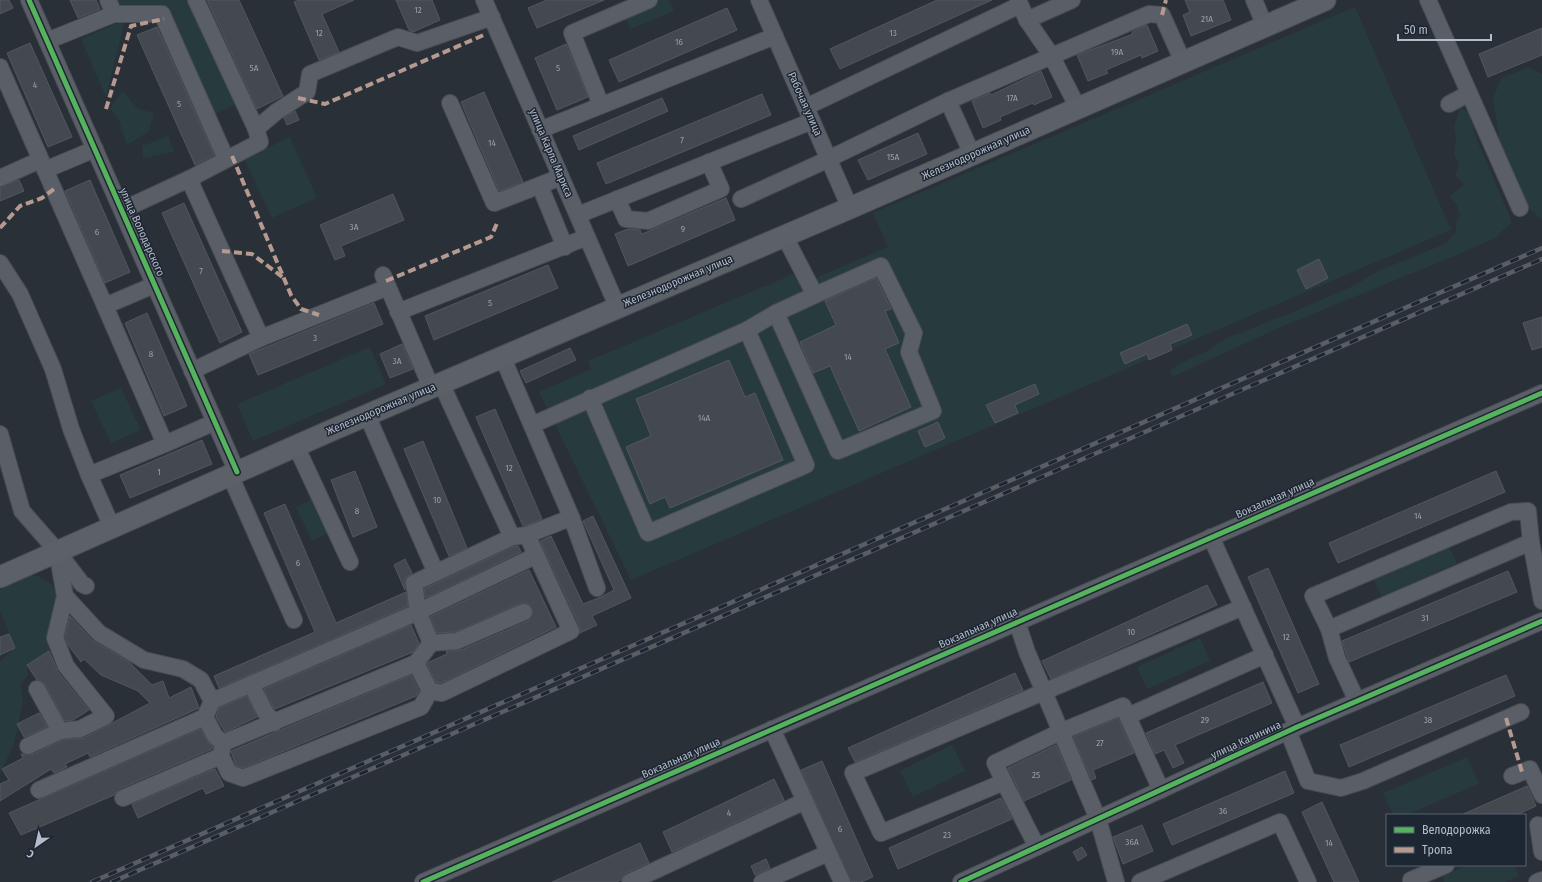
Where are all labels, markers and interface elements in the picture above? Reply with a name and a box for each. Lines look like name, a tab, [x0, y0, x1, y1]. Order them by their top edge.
house number: 12	[414, 5, 422, 15]
house number: 21А	[1201, 14, 1213, 24]
scale bar	[1398, 16, 1491, 42]
text: 50 m	[1404, 23, 1428, 37]
house number: 12	[315, 28, 323, 38]
house number: 13	[889, 28, 897, 38]
house number: 16	[675, 37, 684, 47]
house number: 19А	[1111, 47, 1124, 57]
house number: 5А	[250, 63, 259, 73]
house number: 5	[556, 63, 560, 73]
street label: Рабочая улица	[785, 70, 825, 138]
house number: 4	[33, 80, 38, 90]
house number: 17А	[1006, 93, 1018, 103]
house number: 5	[177, 99, 181, 109]
street label: улица Карла Маркса	[526, 107, 576, 199]
street label: Железнодорожная улица	[920, 123, 1032, 183]
house number: 7	[680, 135, 684, 145]
house number: 14	[488, 138, 497, 148]
house number: 15А	[887, 152, 899, 162]
street label: улица Володарского	[117, 186, 167, 278]
house number: 3А	[350, 222, 359, 232]
house number: 9	[681, 224, 685, 234]
house number: 6	[95, 227, 100, 237]
street label: Железнодорожная улица	[621, 252, 735, 310]
house number: 7	[199, 266, 203, 276]
house number: 5	[488, 298, 492, 308]
house number: 3	[313, 333, 317, 343]
house number: 8	[149, 349, 154, 359]
house number: 14	[844, 352, 853, 362]
house number: 3А	[393, 356, 402, 366]
street label: Железнодорожная улица	[324, 380, 438, 438]
house number: 14А	[698, 413, 711, 423]
house number: 12	[505, 463, 513, 473]
house number: 1	[157, 467, 161, 477]
street label: Вокзальная улица	[1234, 475, 1316, 521]
house number: 10	[433, 495, 441, 505]
house number: 8	[355, 506, 360, 516]
house number: 14	[1414, 511, 1423, 521]
house number: 6	[296, 558, 301, 568]
street label: Вокзальная улица	[937, 605, 1019, 651]
house number: 31	[1421, 613, 1429, 623]
house number: 10	[1127, 627, 1135, 637]
house number: 12	[1282, 632, 1290, 642]
house number: 29	[1201, 715, 1209, 725]
house number: 38	[1424, 715, 1433, 725]
street label: улица Калинина	[1209, 718, 1283, 762]
street label: Вокзальная улица	[640, 735, 722, 781]
house number: 27	[1096, 738, 1104, 748]
house number: 25	[1032, 770, 1040, 780]
house number: 36	[1219, 806, 1228, 816]
house number: 4	[727, 808, 732, 818]
legend	[1386, 814, 1526, 866]
text: Велодорожка	[1422, 823, 1491, 837]
house number: 6	[838, 824, 843, 834]
north arrow	[16, 826, 56, 866]
house number: 23	[943, 830, 951, 840]
house number: 36А	[1125, 837, 1139, 847]
house number: 14	[1325, 838, 1334, 848]
text: Тропа	[1422, 843, 1453, 857]
text: С	[24, 847, 37, 861]

